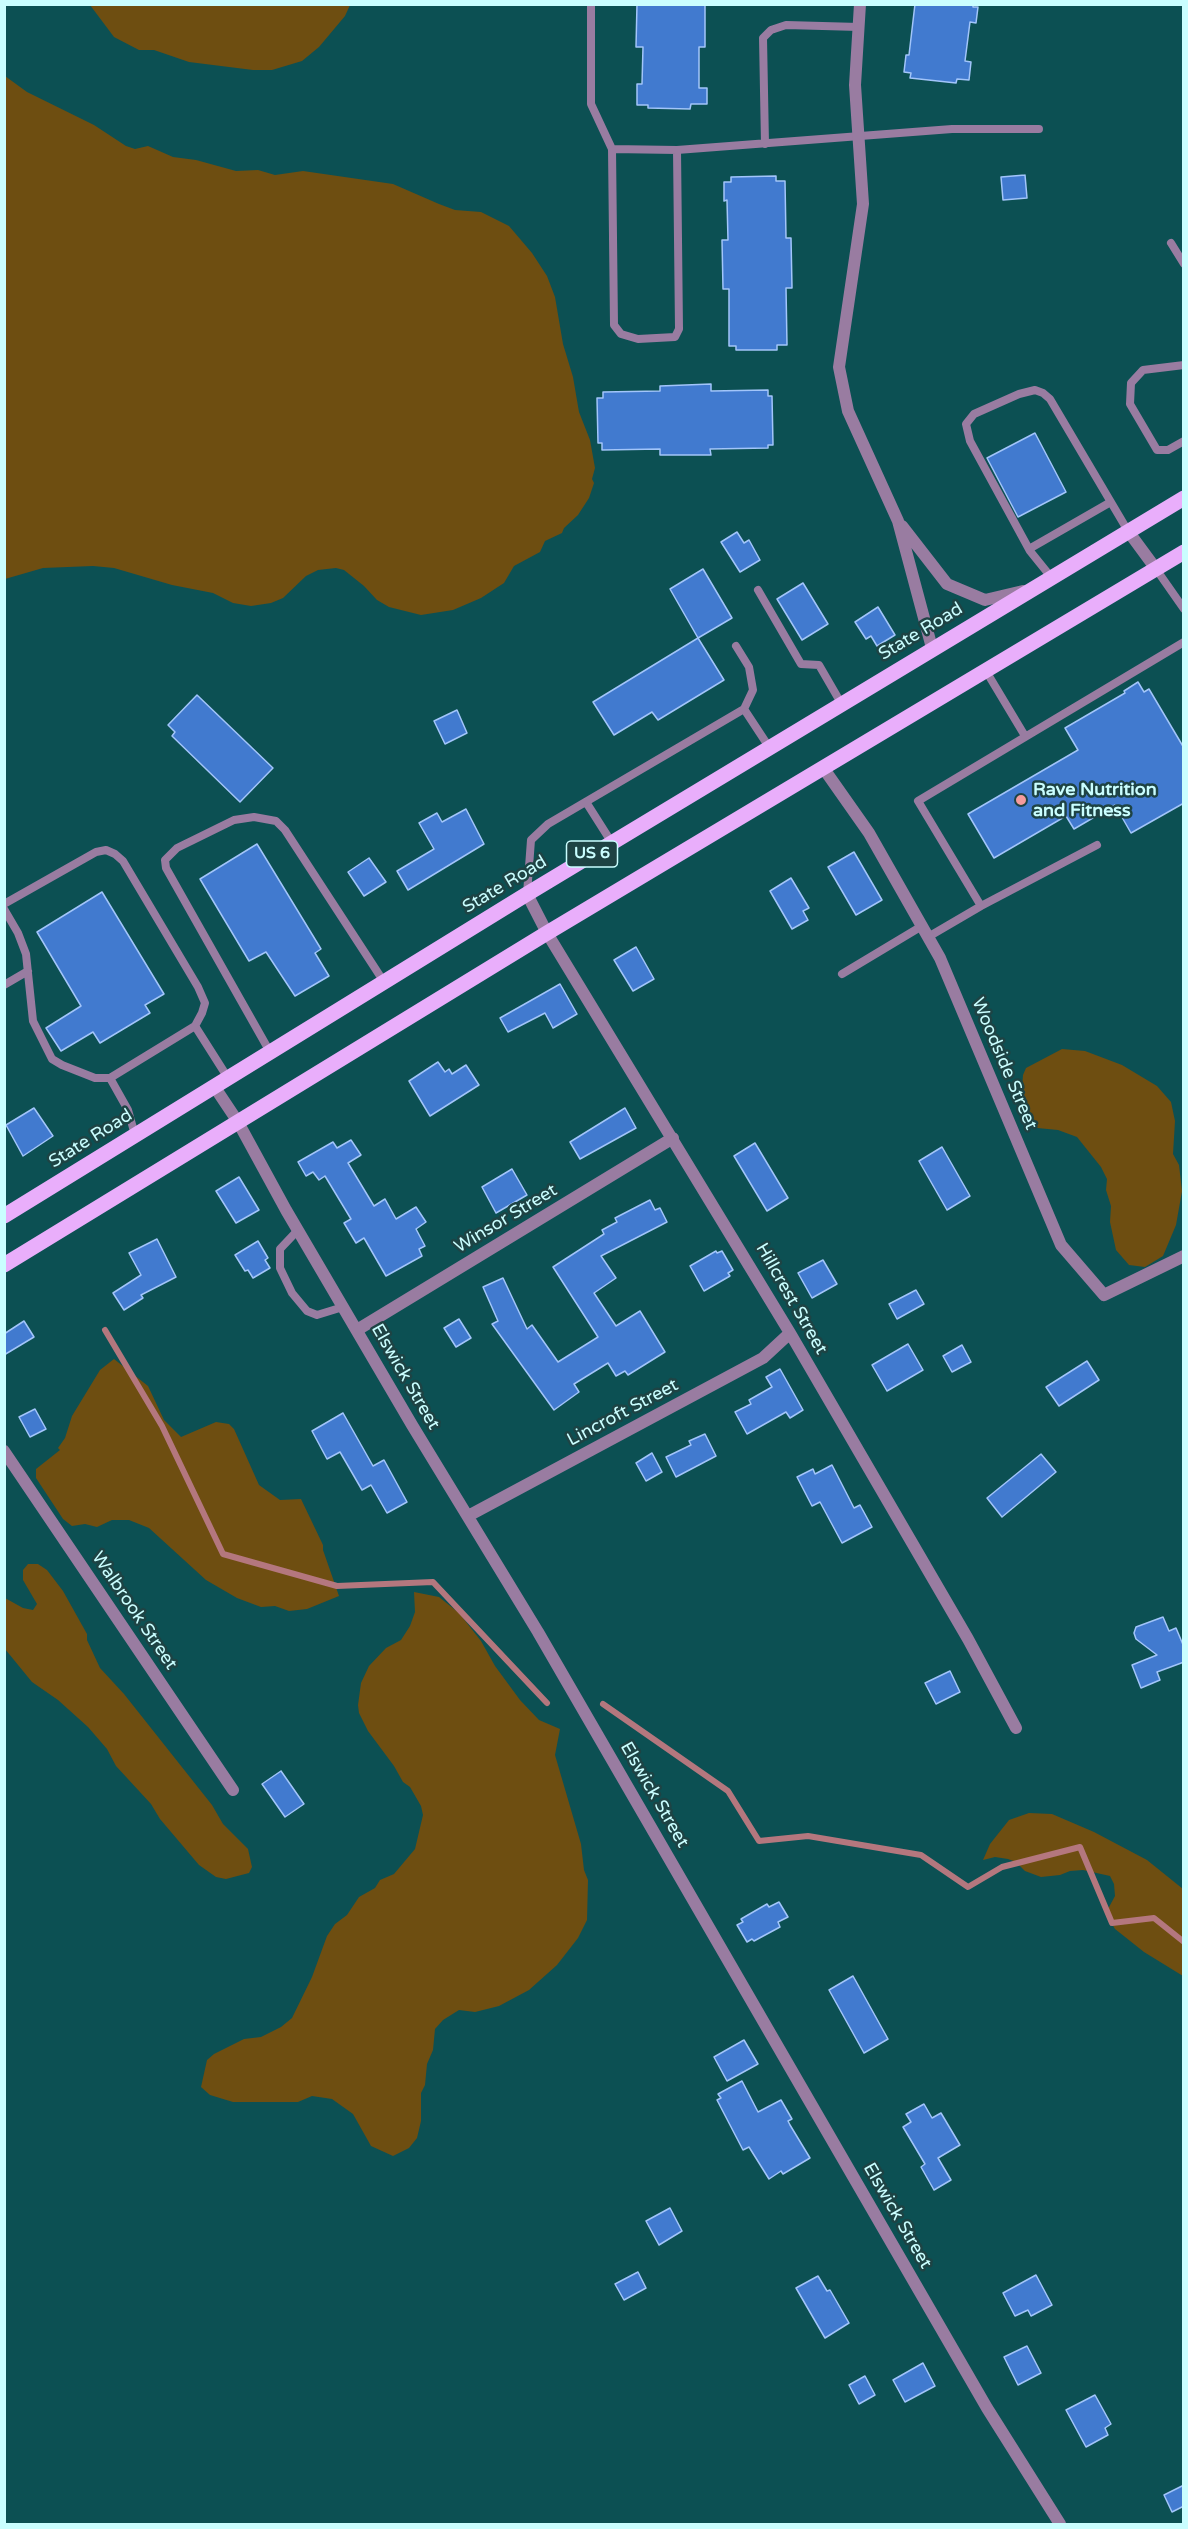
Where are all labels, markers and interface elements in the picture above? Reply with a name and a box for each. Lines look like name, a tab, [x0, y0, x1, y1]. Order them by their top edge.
street label: State Road	[875, 598, 967, 666]
place label: Rave Nutrition and Fitness	[1033, 779, 1157, 822]
marker: Rave Nutrition and Fitness	[1014, 793, 1028, 807]
road number: US 6	[566, 841, 618, 867]
street label: State Road	[459, 851, 551, 919]
street label: Woodside Street	[966, 995, 1042, 1133]
street label: State Road	[45, 1105, 137, 1173]
street label: Winsor Street	[451, 1180, 561, 1258]
street label: Hillcrest Street	[750, 1240, 832, 1358]
street label: Elswick Street	[366, 1320, 444, 1434]
street label: Lincroft Street	[564, 1375, 682, 1451]
street label: Walbrook Street	[86, 1548, 182, 1674]
street label: Elswick Street	[615, 1738, 693, 1852]
street label: Elswick Street	[858, 2159, 936, 2273]

